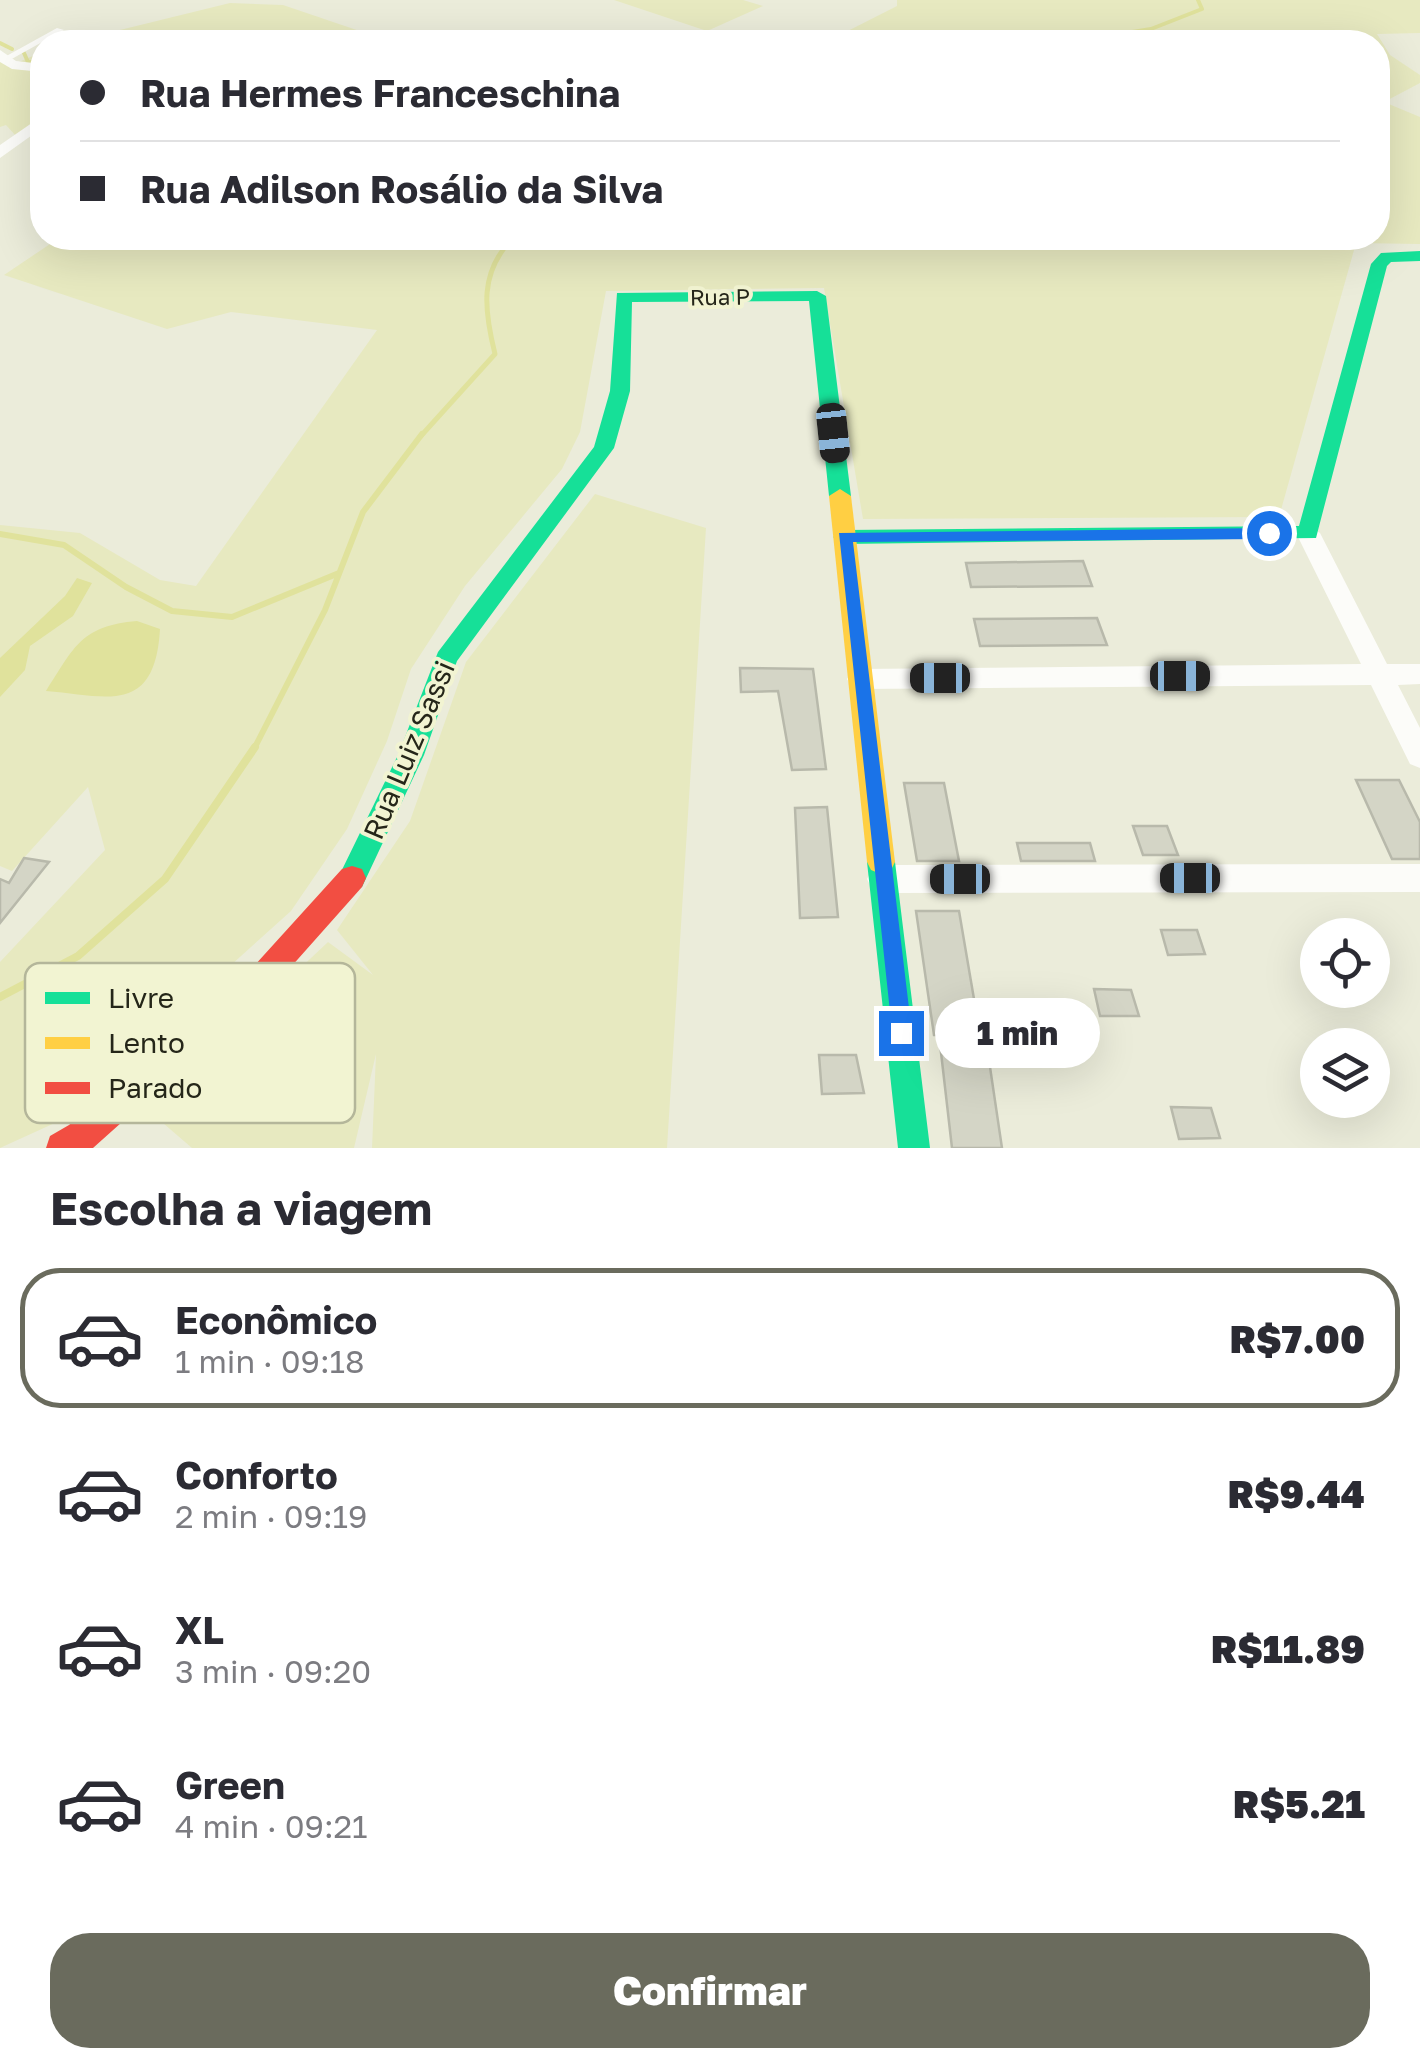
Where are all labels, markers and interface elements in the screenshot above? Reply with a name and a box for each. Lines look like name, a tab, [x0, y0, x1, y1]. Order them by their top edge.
text: Rua Hermes Franceschina	[140, 70, 620, 115]
text: Rua Adilson Rosálio da Silva	[140, 166, 663, 211]
street label: Rua P	[690, 282, 750, 311]
car	[815, 402, 851, 464]
route start	[1247, 511, 1292, 556]
street label: Rua Luiz Sassi	[356, 656, 461, 844]
car	[1150, 661, 1210, 691]
car	[910, 663, 970, 693]
car	[1160, 863, 1220, 893]
car	[930, 864, 990, 894]
map controls	[1300, 918, 1390, 1118]
button: locate	[1300, 918, 1390, 1008]
legend	[25, 963, 355, 1123]
text: Livre	[108, 981, 174, 1014]
callout: 1 min	[936, 998, 1101, 1068]
route end	[879, 1011, 924, 1056]
text: 1 min	[977, 1014, 1058, 1052]
text: Lento	[108, 1026, 185, 1059]
button: layers	[1300, 1028, 1390, 1118]
text: Parado	[108, 1071, 202, 1104]
text: Escolha a viagem	[50, 1181, 432, 1235]
icon: car	[55, 1293, 145, 1383]
text: Econômico	[175, 1297, 377, 1342]
text: R$7.00	[1229, 1316, 1365, 1361]
text: 1 min · 09:18	[175, 1342, 365, 1380]
icon: car	[55, 1448, 145, 1538]
text: Conforto	[175, 1452, 338, 1497]
text: R$9.44	[1227, 1471, 1365, 1516]
text: 2 min · 09:19	[175, 1497, 367, 1535]
icon: car	[55, 1603, 145, 1693]
text: XL	[175, 1607, 224, 1652]
text: R$11.89	[1211, 1626, 1365, 1671]
text: 3 min · 09:20	[175, 1652, 371, 1690]
icon: car	[55, 1758, 145, 1848]
text: Green	[175, 1762, 285, 1807]
text: R$5.21	[1233, 1781, 1365, 1826]
text: 4 min · 09:21	[175, 1807, 368, 1845]
button: Confirmar	[50, 1933, 1370, 2048]

